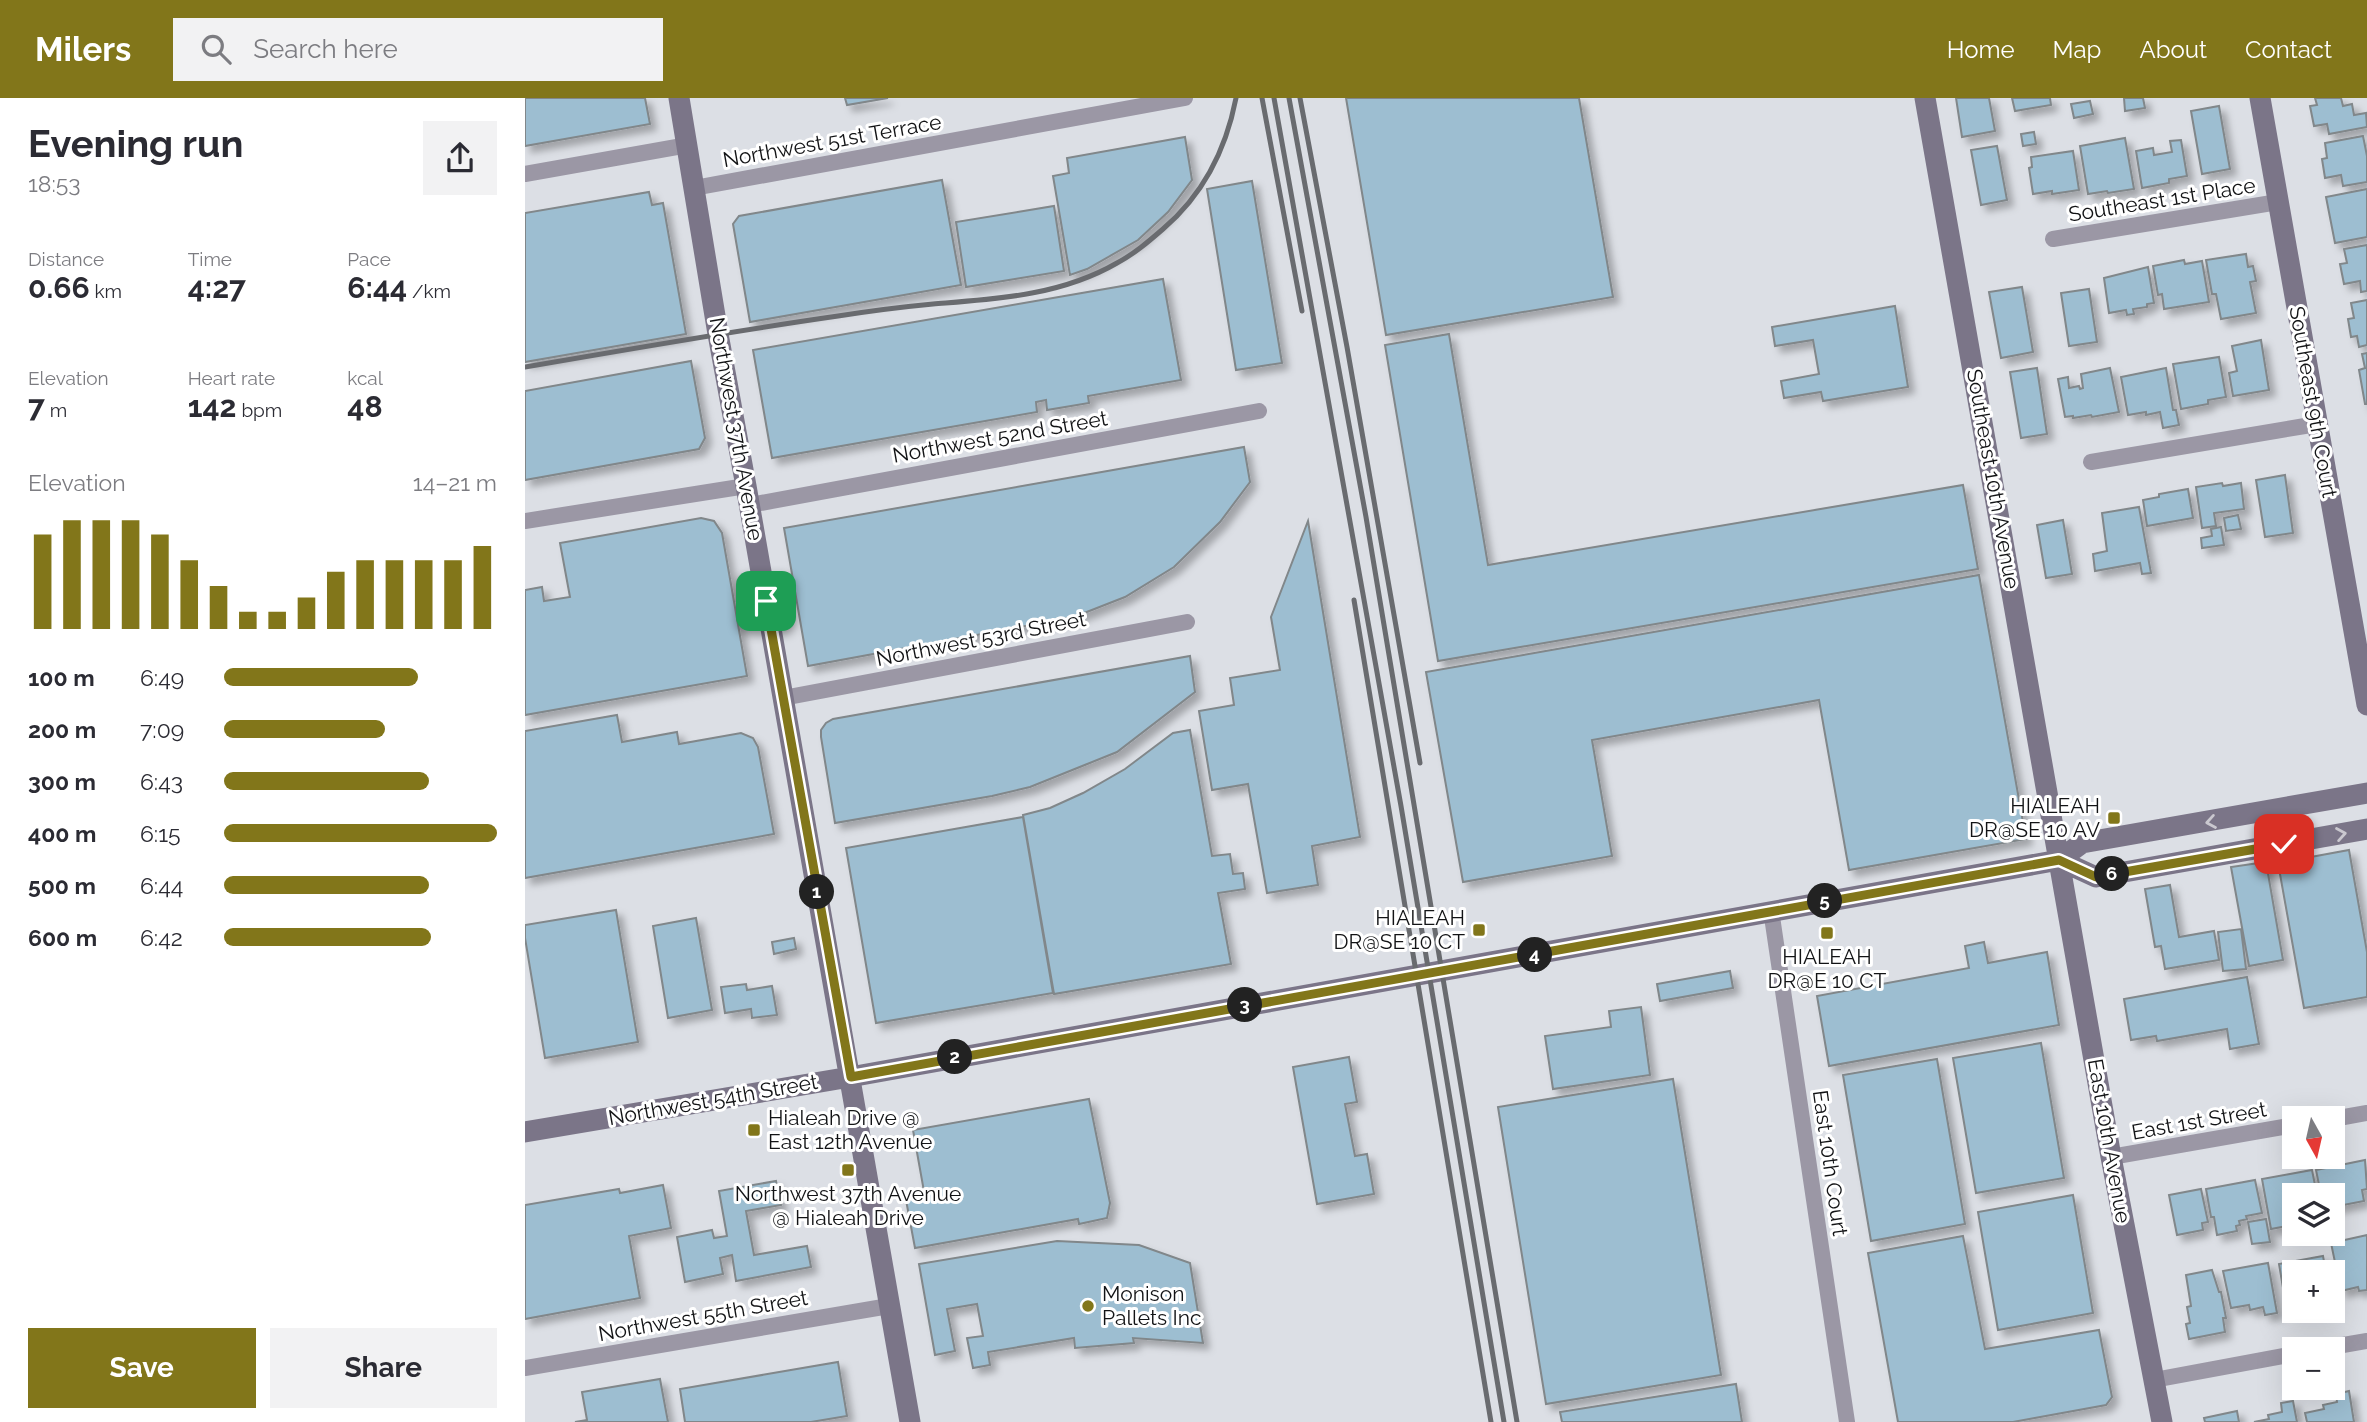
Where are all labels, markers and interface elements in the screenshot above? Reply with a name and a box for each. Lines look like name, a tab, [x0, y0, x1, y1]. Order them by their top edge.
search box	[173, 18, 663, 81]
text: Milers	[35, 30, 131, 69]
icon: search	[197, 30, 235, 68]
text: Search here	[253, 34, 398, 64]
text: Home	[1947, 35, 2015, 64]
text: Map	[2053, 35, 2101, 64]
text: About	[2139, 35, 2207, 64]
text: Contact	[2245, 35, 2332, 64]
street label: Northwest 51st Terrace	[721, 109, 943, 172]
text: Evening run	[28, 121, 243, 166]
button: share	[423, 121, 497, 195]
text: 18:53	[28, 170, 81, 197]
street label: Southeast 1st Place	[2067, 172, 2257, 227]
text: Distance	[28, 248, 104, 270]
text: Time	[188, 248, 232, 270]
text: Pace	[347, 248, 391, 270]
text: 0.66	[28, 270, 90, 305]
text: 4:27	[188, 270, 246, 305]
text: 6:44	[347, 270, 407, 305]
text: km	[90, 280, 122, 302]
text: /km	[407, 280, 451, 302]
street label: Southeast 9th Court	[2284, 304, 2343, 500]
street label: Northwest 37th Avenue	[705, 315, 768, 543]
text: Elevation	[28, 367, 109, 389]
text: Heart rate	[188, 367, 275, 389]
text: kcal	[347, 367, 383, 389]
street label: Southeast 10th Avenue	[1962, 367, 2025, 591]
text: 7	[28, 389, 45, 424]
text: 142	[188, 389, 237, 424]
text: 48	[347, 389, 383, 424]
text: m	[45, 399, 67, 421]
text: bpm	[237, 399, 282, 421]
street label: Northwest 52nd Street	[891, 405, 1109, 468]
text: Elevation	[28, 469, 126, 496]
text: 14–21 m	[413, 469, 497, 496]
pin	[736, 571, 796, 631]
icon: arrive	[747, 582, 785, 620]
street label: Northwest 53rd Street	[874, 606, 1088, 671]
text: 100 m	[28, 664, 95, 691]
text: 6:49	[140, 664, 184, 691]
text: 200 m	[28, 716, 96, 743]
text: 7:09	[140, 716, 184, 743]
text: 300 m	[28, 768, 96, 795]
text: 6:43	[140, 768, 183, 795]
place label: HIALEAH DR@SE 10 AV	[1969, 793, 2100, 842]
marker: HIALEAH DR@SE 10 AV	[2106, 810, 2122, 826]
one-way arrow	[2205, 813, 2217, 828]
pin	[2254, 814, 2314, 874]
text: 400 m	[28, 820, 96, 847]
text: 6:15	[140, 820, 181, 847]
icon: check	[2265, 825, 2303, 863]
one-way arrow	[2335, 827, 2347, 842]
pin: 6	[2095, 856, 2129, 892]
text: 6	[2106, 862, 2117, 884]
text: 500 m	[28, 872, 96, 899]
text: 6:44	[140, 872, 183, 899]
pin: 1	[799, 874, 835, 910]
text: 1	[812, 880, 821, 902]
pin: 5	[1807, 884, 1843, 918]
text: 5	[1819, 889, 1830, 911]
place label: HIALEAH DR@SE 10 CT	[1333, 905, 1465, 954]
marker: HIALEAH DR@SE 10 CT	[1471, 922, 1487, 938]
text: 600 m	[28, 924, 97, 951]
text: 6:42	[140, 924, 183, 951]
marker: HIALEAH DR@E 10 CT	[1819, 925, 1835, 941]
pin: 4	[1517, 938, 1553, 972]
text: 4	[1529, 943, 1540, 965]
place label: HIALEAH DR@E 10 CT	[1768, 944, 1887, 993]
pin: 3	[1227, 988, 1263, 1023]
text: 3	[1239, 993, 1250, 1015]
pin: 2	[937, 1040, 973, 1074]
text: 2	[949, 1045, 960, 1067]
street label: East 10th Avenue	[2083, 1057, 2136, 1225]
street label: Northwest 54th Street	[606, 1069, 820, 1130]
street label: East 10th Court	[1808, 1088, 1853, 1237]
street label: East 1st Street	[2130, 1096, 2268, 1145]
place label: Hialeah Drive @ East 12th Avenue	[768, 1105, 932, 1154]
north arrow	[2282, 1106, 2345, 1169]
map controls	[2282, 1106, 2345, 1400]
marker: Hialeah Drive @ East 12th Avenue	[746, 1122, 762, 1138]
marker: Northwest 37th Avenue @ Hialeah Drive	[840, 1162, 856, 1178]
place label: Northwest 37th Avenue @ Hialeah Drive	[735, 1181, 961, 1230]
button: layers	[2282, 1183, 2345, 1246]
button: +	[2282, 1260, 2345, 1323]
place label: Monison Pallets Inc	[1102, 1281, 1202, 1330]
street label: Northwest 55th Street	[596, 1285, 810, 1346]
marker: Monison Pallets Inc	[1080, 1298, 1096, 1314]
button: Save	[28, 1328, 256, 1408]
button: Share	[270, 1328, 497, 1408]
button: −	[2282, 1337, 2345, 1400]

